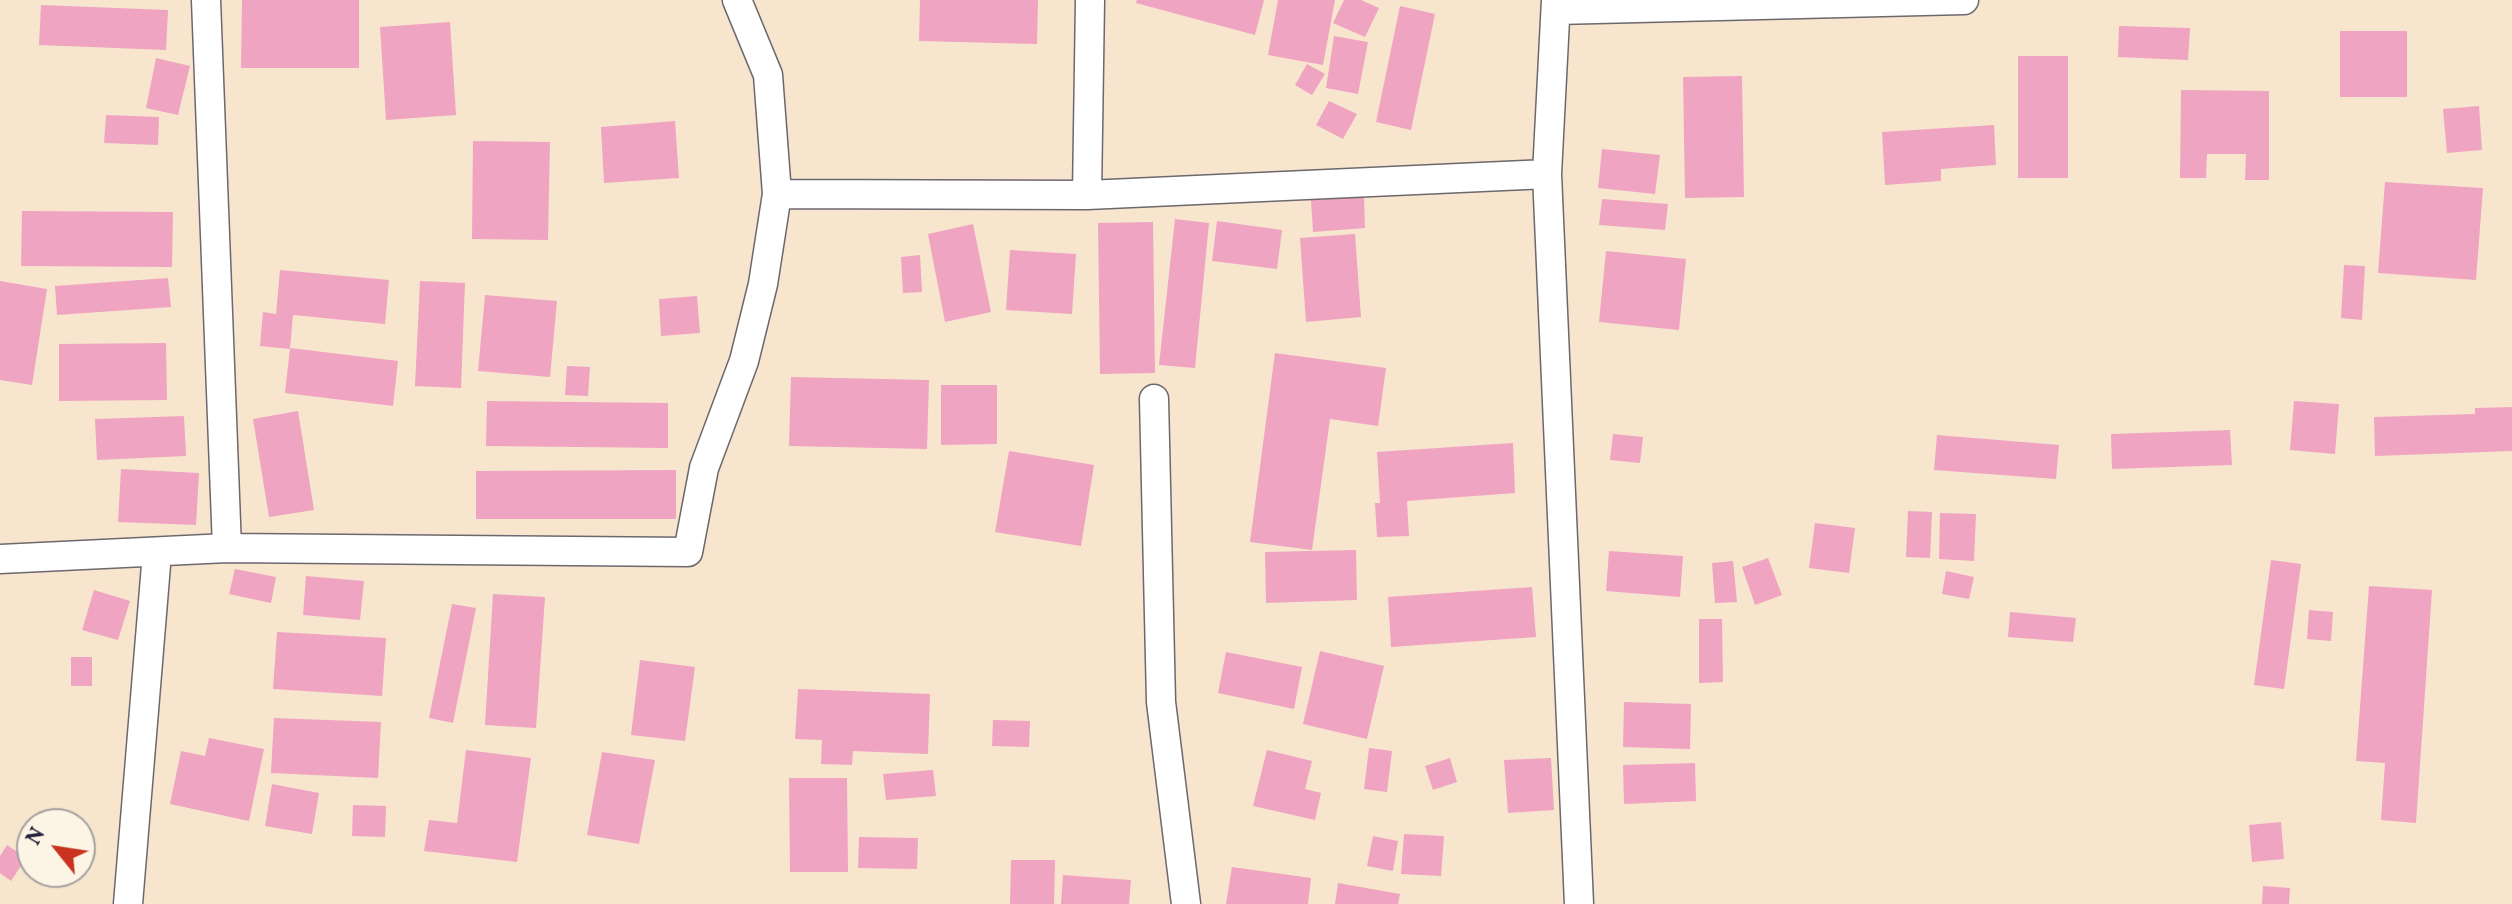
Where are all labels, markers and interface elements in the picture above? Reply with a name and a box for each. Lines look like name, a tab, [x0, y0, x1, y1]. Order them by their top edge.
north arrow	[16, 808, 96, 888]
text: N	[19, 822, 54, 851]

